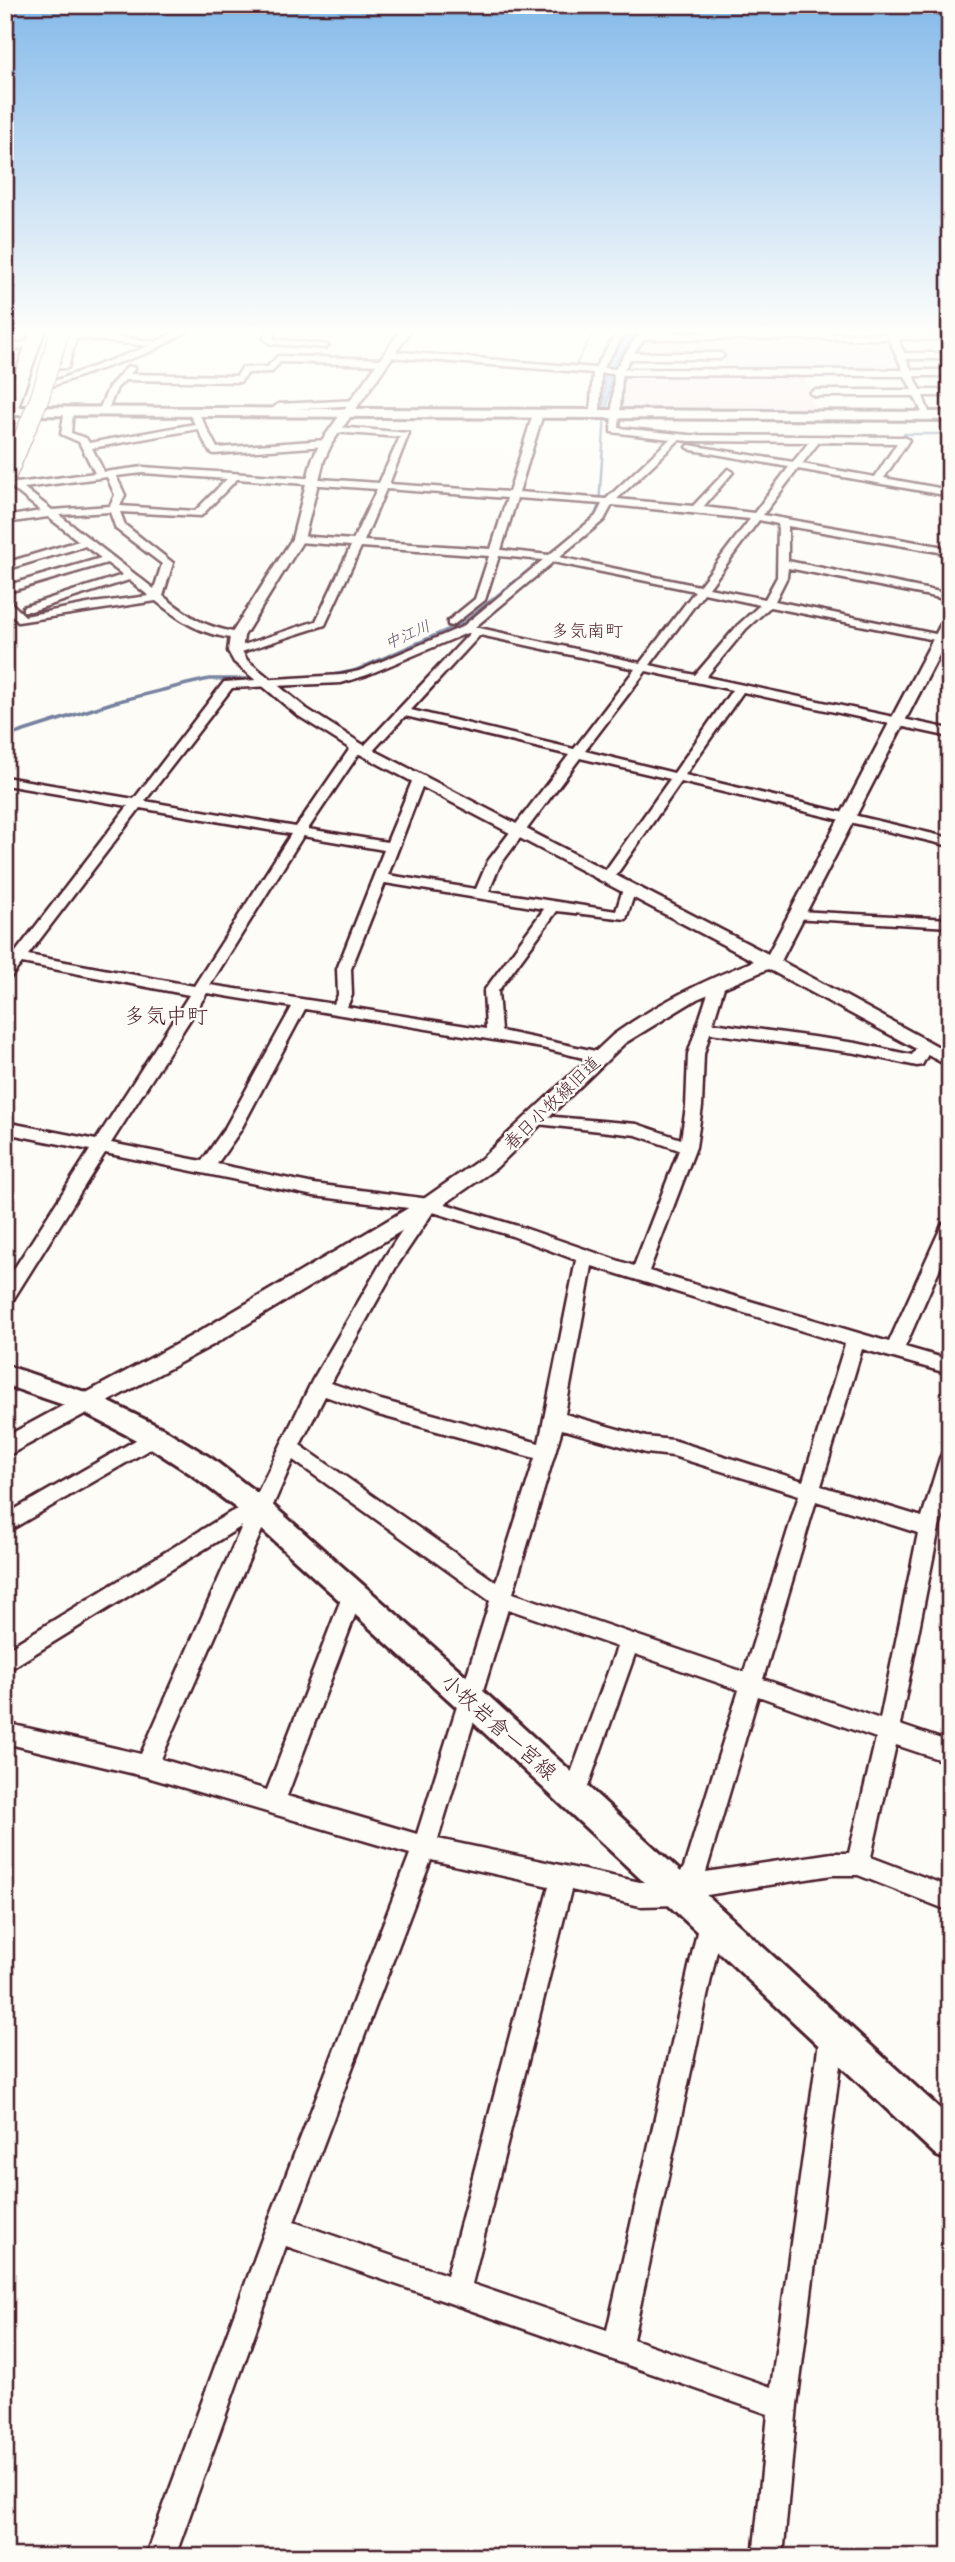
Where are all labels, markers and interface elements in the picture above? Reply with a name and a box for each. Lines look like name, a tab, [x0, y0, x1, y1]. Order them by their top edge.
water label: 中江川	[381, 616, 433, 654]
district label: 多気南町	[551, 620, 623, 643]
district label: 多気中町	[124, 1003, 208, 1030]
street label: 春日小牧線旧道	[499, 1051, 606, 1155]
street label: 小牧岩倉一宮線	[435, 1668, 562, 1787]

